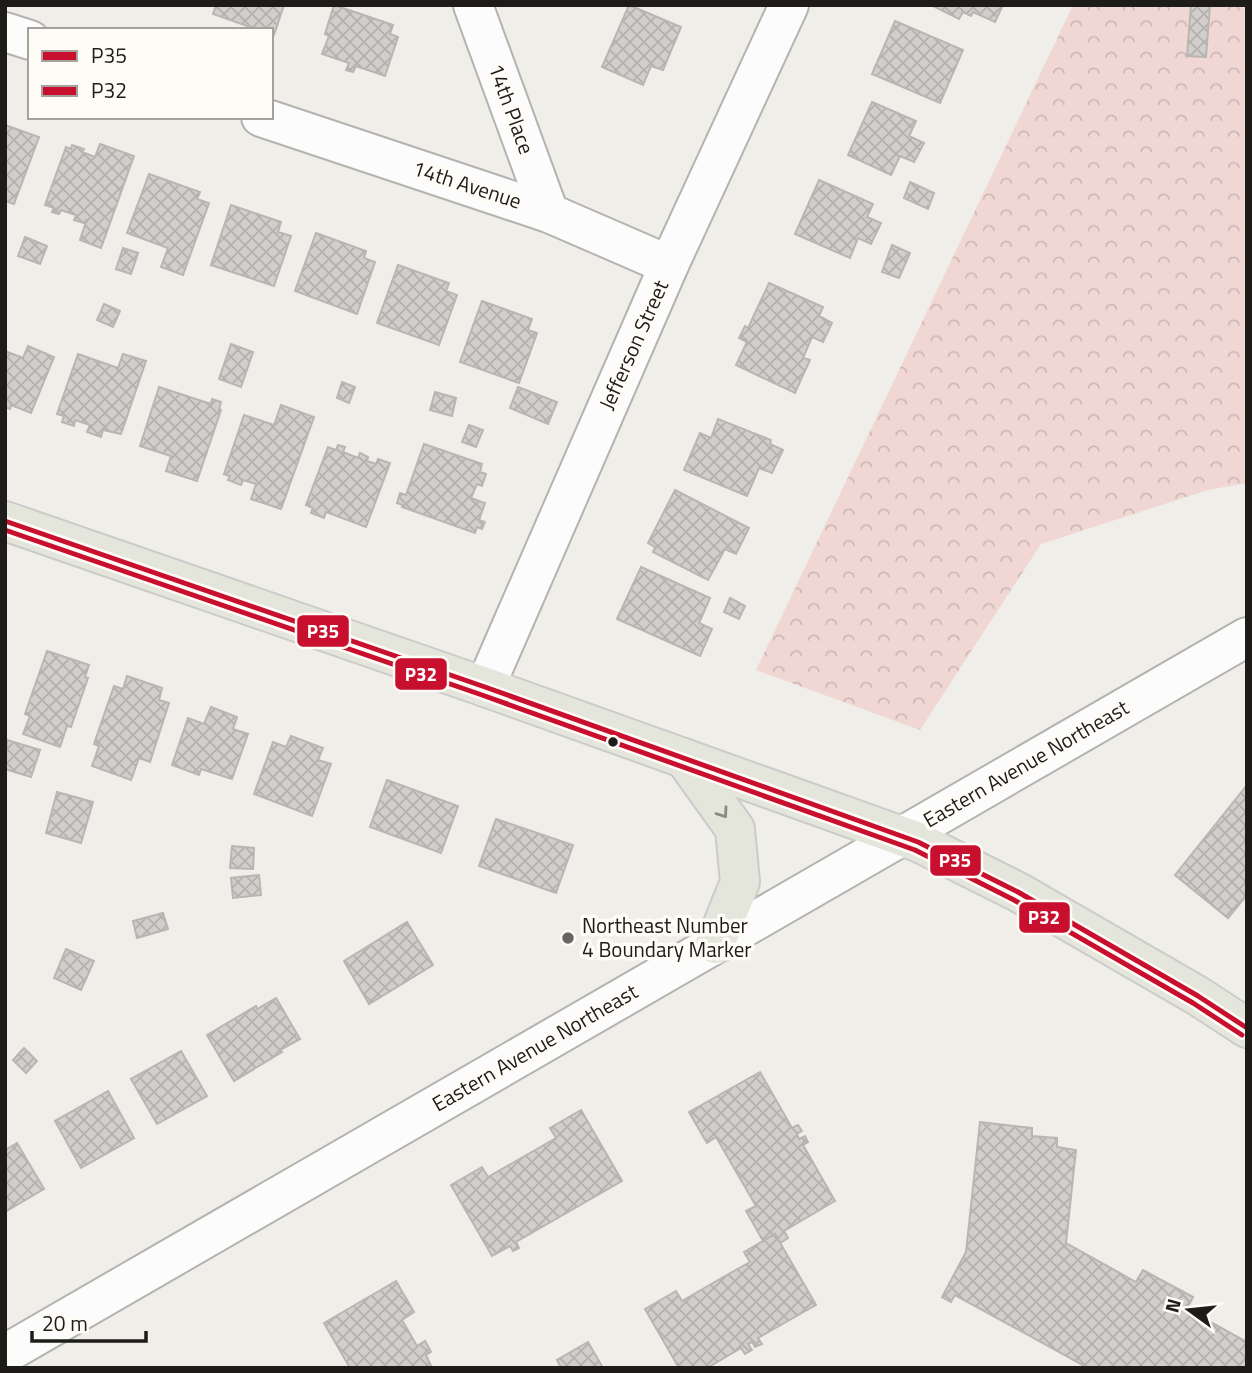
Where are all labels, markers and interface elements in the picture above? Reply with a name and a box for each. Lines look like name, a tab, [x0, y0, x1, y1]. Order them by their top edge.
legend	[28, 28, 273, 119]
text: P35	[91, 39, 127, 71]
street label: 14th Place	[481, 59, 543, 158]
text: P32	[91, 74, 127, 106]
street label: 14th Avenue	[409, 151, 526, 217]
street label: Jefferson Street	[590, 274, 676, 415]
line badge: P35	[296, 614, 350, 648]
text: P35	[307, 616, 339, 645]
line badge: P32	[394, 657, 448, 691]
text: P32	[405, 659, 437, 688]
street label: Eastern Avenue Northeast	[917, 691, 1135, 835]
unlabelled marker	[606, 735, 620, 749]
one-way arrow	[715, 805, 727, 818]
line badge: P35	[929, 844, 982, 877]
text: P35	[939, 845, 971, 874]
line badge: P32	[1018, 901, 1071, 934]
text: P32	[1028, 902, 1060, 931]
place label: Northeast Number 4 Boundary Marker	[582, 909, 752, 965]
marker: Northeast Number 4 Boundary Marker	[560, 930, 576, 946]
street label: Eastern Avenue Northeast	[426, 975, 644, 1119]
north arrow	[1154, 1275, 1224, 1345]
text: N	[1156, 1295, 1188, 1316]
scale bar	[32, 1300, 145, 1344]
text: 20 m	[42, 1307, 88, 1339]

